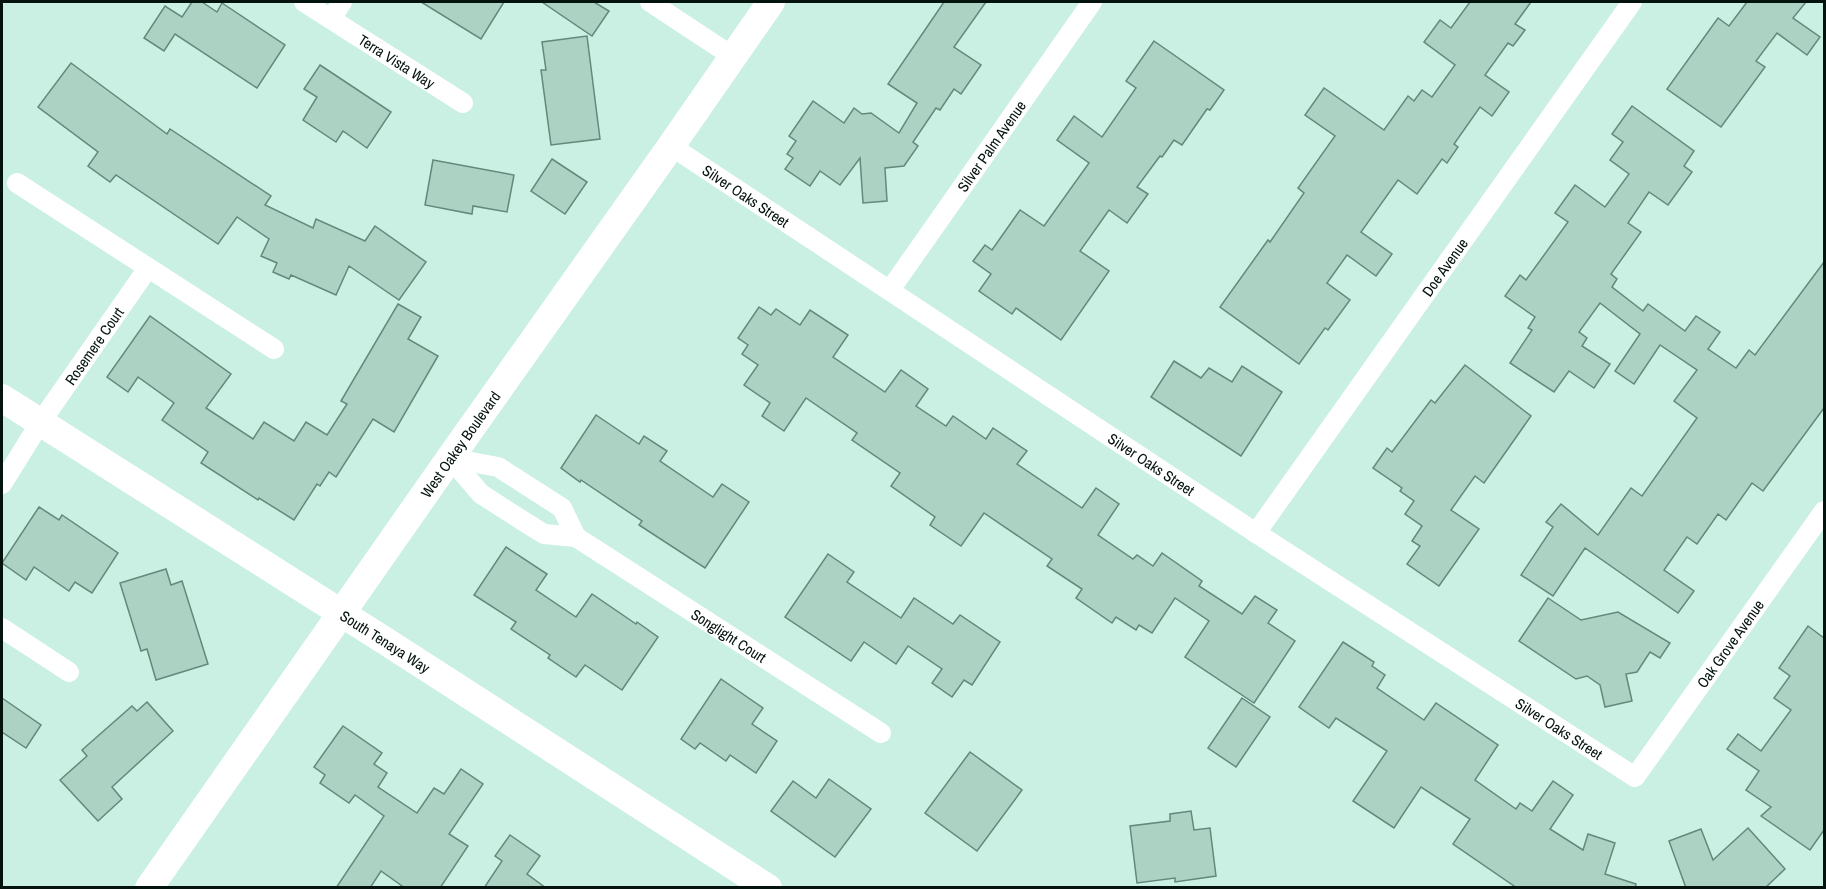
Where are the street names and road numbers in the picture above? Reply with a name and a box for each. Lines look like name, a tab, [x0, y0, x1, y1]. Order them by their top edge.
street label: Terra Vista Way	[355, 29, 440, 94]
street label: Silver Palm Avenue	[952, 96, 1031, 196]
street label: Silver Oaks Street	[699, 159, 794, 232]
street label: Doe Avenue	[1417, 233, 1472, 300]
street label: Rosemere Court	[59, 302, 129, 389]
street label: West Oakey Boulevard	[415, 387, 505, 501]
street label: Silver Oaks Street	[1104, 427, 1199, 500]
street label: Oak Grove Avenue	[1691, 595, 1769, 692]
street label: Songlight Court	[687, 603, 771, 668]
street label: South Tenaya Way	[336, 605, 435, 678]
street label: Silver Oaks Street	[1511, 692, 1607, 764]

